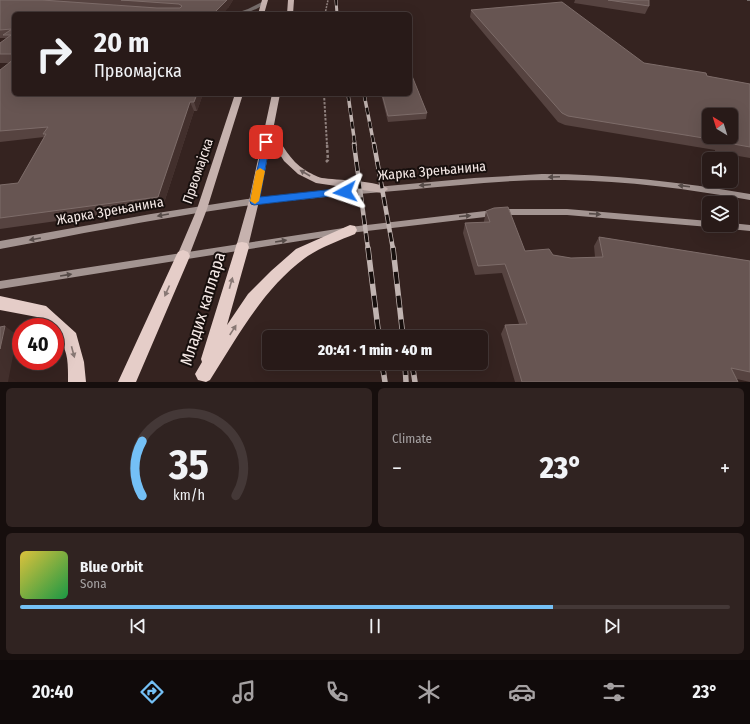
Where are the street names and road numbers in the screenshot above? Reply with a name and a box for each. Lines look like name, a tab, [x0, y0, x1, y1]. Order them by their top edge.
street label: Првомајска	[179, 136, 217, 206]
street label: Жарка Зрењанина	[377, 158, 487, 184]
street label: Жарка Зрењанина	[55, 193, 165, 229]
street label: Младих каплара	[176, 250, 230, 368]

